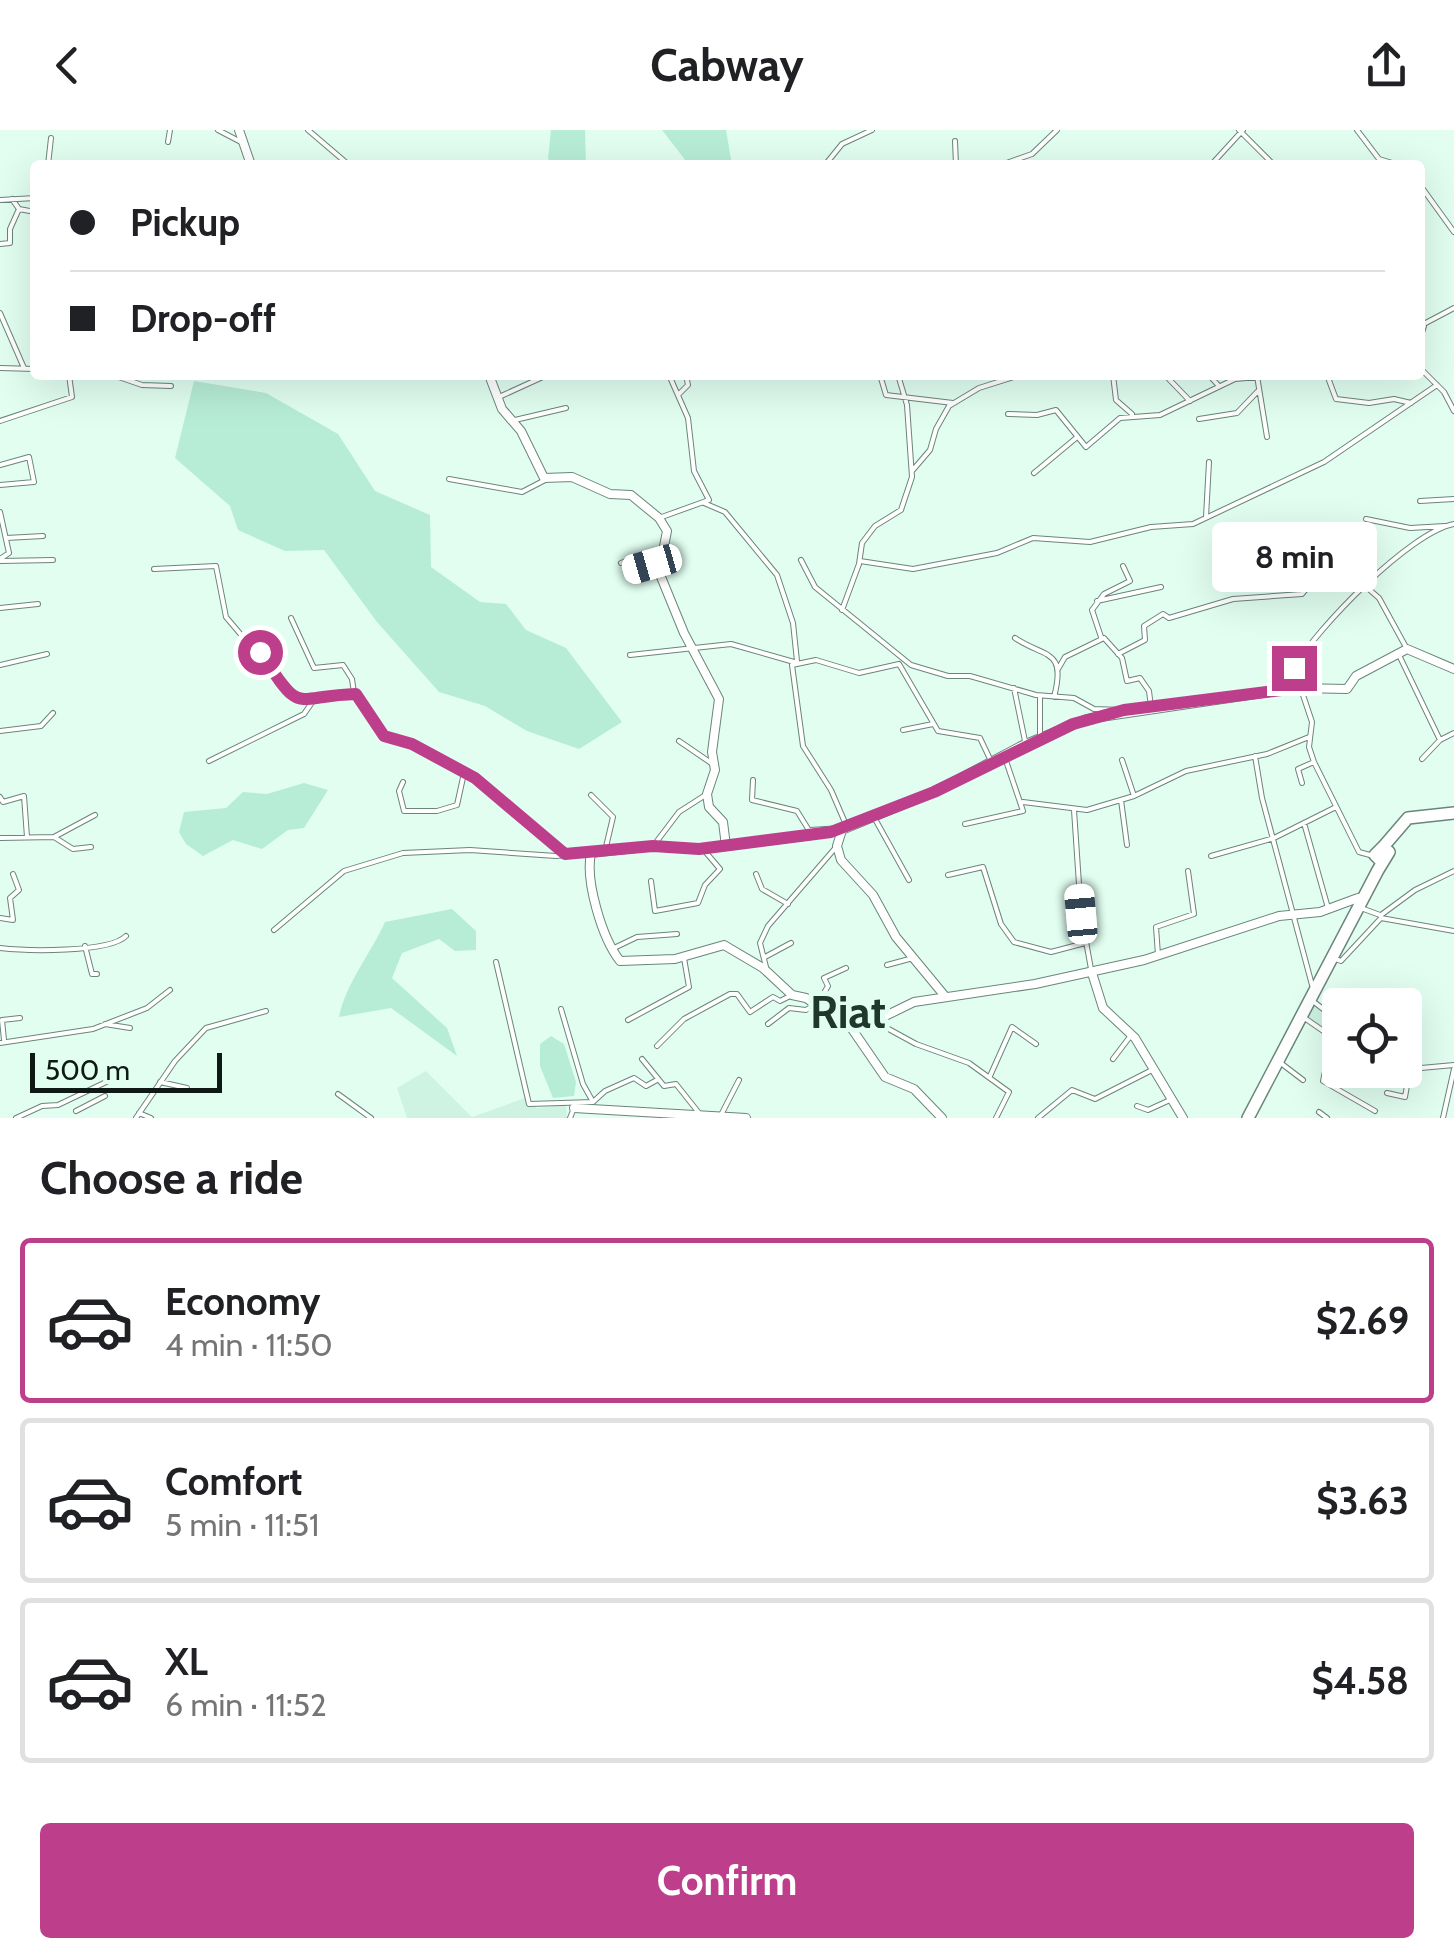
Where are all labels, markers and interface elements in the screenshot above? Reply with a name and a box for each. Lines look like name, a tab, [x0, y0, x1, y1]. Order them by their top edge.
icon: back	[40, 38, 95, 93]
text: Cabway	[650, 38, 804, 92]
icon: share	[1359, 38, 1414, 93]
text: Pickup	[130, 199, 240, 246]
text: Drop-off	[130, 295, 276, 342]
callout: 8 min	[1212, 523, 1376, 593]
text: 8 min	[1255, 537, 1334, 576]
car	[619, 541, 685, 587]
route start	[238, 630, 283, 675]
route end	[1272, 646, 1317, 691]
car	[1063, 883, 1099, 945]
district label: Riat	[810, 985, 886, 1039]
map controls	[1322, 988, 1422, 1088]
button: locate	[1322, 988, 1422, 1088]
scale bar	[30, 1048, 222, 1093]
text: 500 m	[45, 1053, 130, 1087]
text: Choose a ride	[40, 1151, 303, 1205]
icon: car	[45, 1276, 135, 1366]
text: Economy	[165, 1278, 320, 1325]
text: $2.69	[1316, 1297, 1409, 1344]
text: 4 min · 11:50	[165, 1325, 333, 1364]
icon: car	[45, 1456, 135, 1546]
text: Comfort	[165, 1458, 302, 1505]
text: $3.63	[1316, 1477, 1409, 1524]
text: 5 min · 11:51	[165, 1505, 320, 1544]
icon: car	[45, 1636, 135, 1726]
text: XL	[165, 1638, 208, 1685]
text: $4.58	[1312, 1657, 1409, 1704]
text: 6 min · 11:52	[165, 1685, 327, 1724]
button: Confirm	[40, 1823, 1414, 1938]

